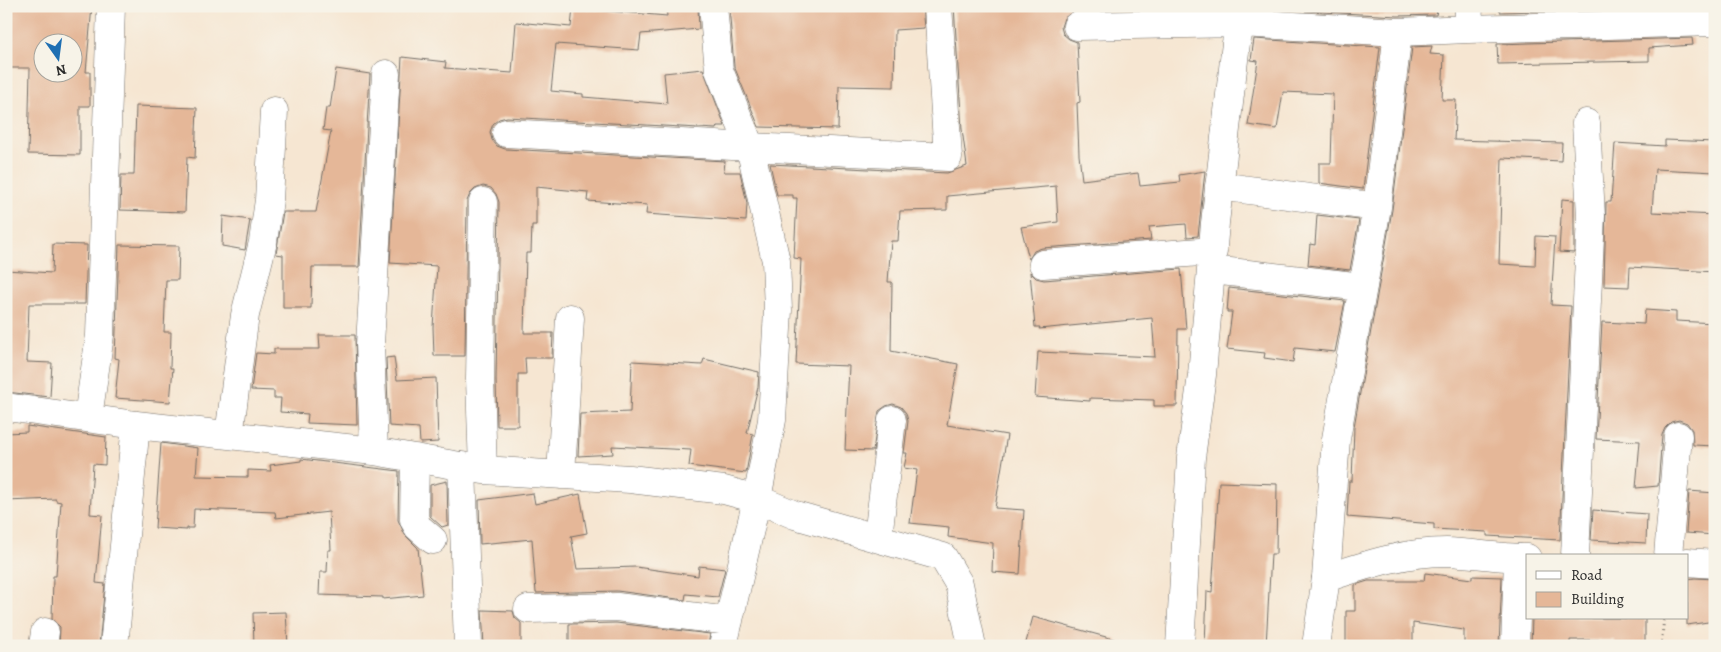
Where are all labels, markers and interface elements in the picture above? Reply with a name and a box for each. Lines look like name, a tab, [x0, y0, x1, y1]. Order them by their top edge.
north arrow	[32, 32, 82, 82]
text: N	[54, 60, 68, 81]
legend	[1526, 554, 1688, 620]
text: Road	[1571, 565, 1603, 585]
text: Building	[1571, 589, 1624, 609]

